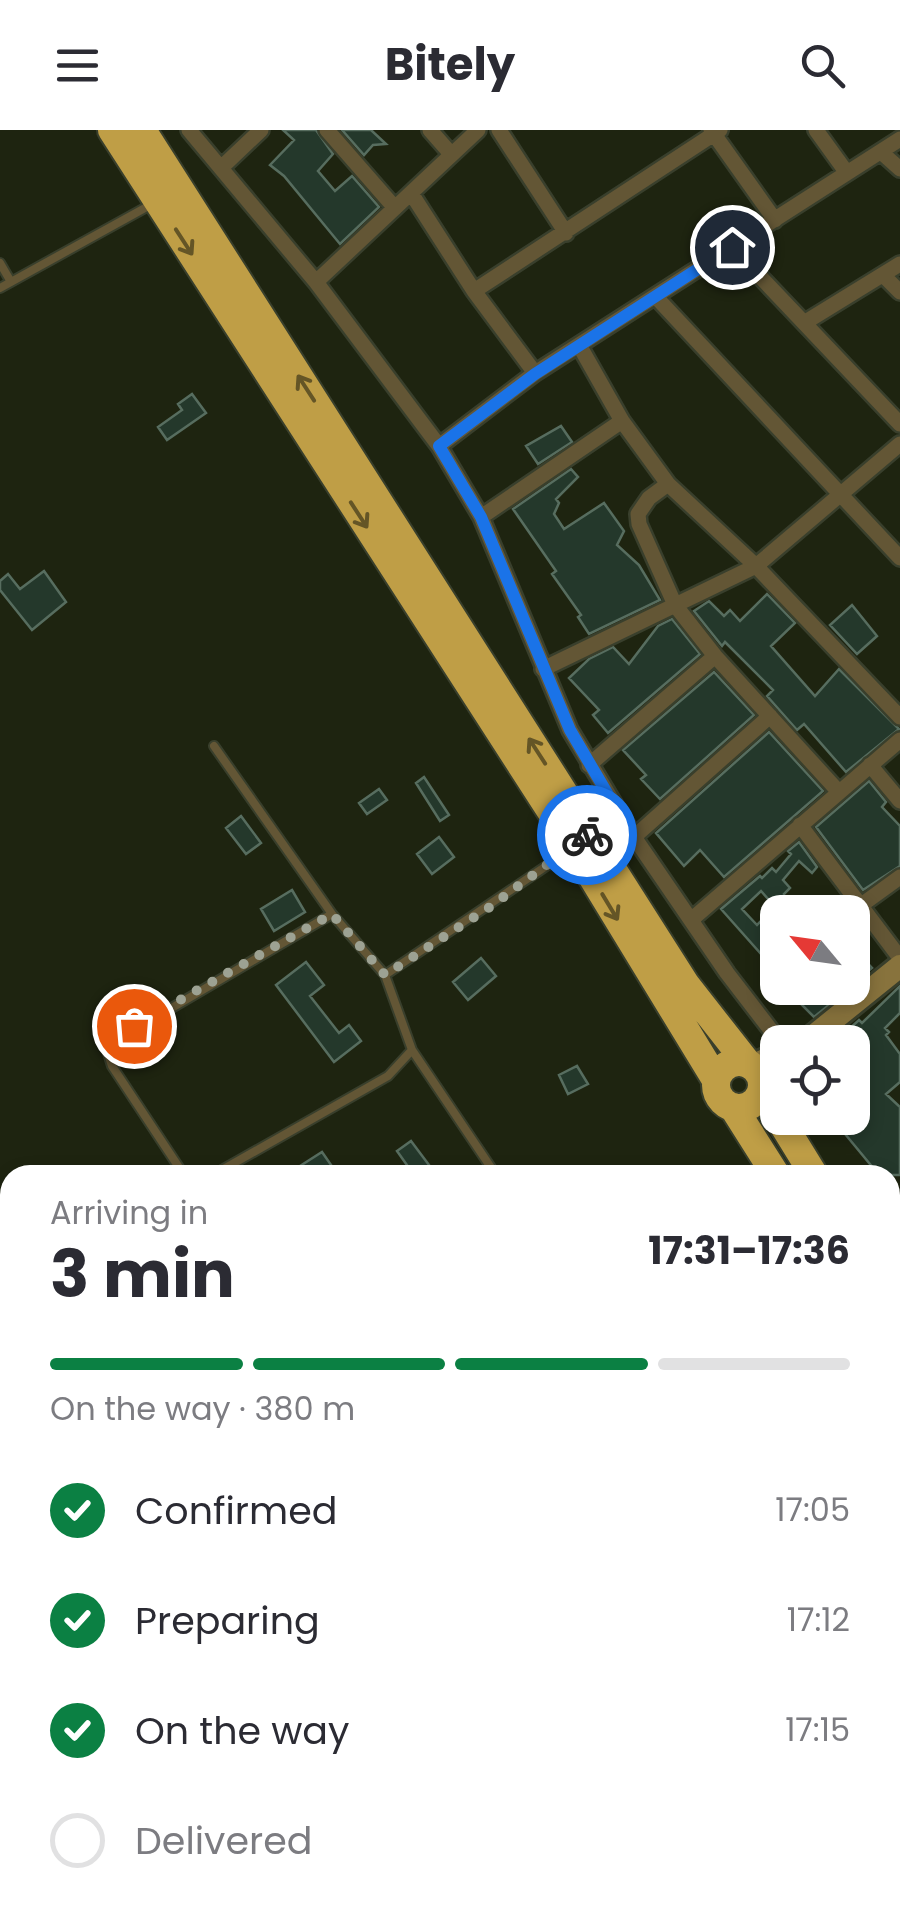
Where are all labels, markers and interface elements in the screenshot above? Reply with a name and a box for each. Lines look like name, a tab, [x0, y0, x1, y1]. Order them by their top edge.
text: Bitely	[385, 33, 515, 96]
icon: menu	[50, 38, 105, 93]
icon: search	[795, 38, 850, 93]
pin	[690, 205, 775, 290]
icon: home	[705, 220, 760, 275]
one-way arrow	[173, 227, 194, 255]
one-way arrow	[295, 375, 316, 403]
one-way arrow	[348, 501, 369, 529]
one-way arrow	[527, 737, 547, 766]
courier	[537, 785, 637, 885]
icon: bike	[560, 808, 615, 863]
one-way arrow	[600, 892, 620, 921]
north arrow	[760, 895, 870, 1005]
map controls	[760, 895, 870, 1135]
pin	[92, 984, 177, 1069]
icon: bag	[107, 999, 162, 1054]
button: locate	[760, 1025, 870, 1135]
text: Arriving in	[50, 1190, 208, 1235]
text: 17:31–17:36	[648, 1224, 850, 1277]
text: 3 min	[50, 1229, 235, 1320]
text: On the way · 380 m	[50, 1386, 355, 1431]
icon: check	[50, 1483, 105, 1538]
text: Confirmed	[135, 1484, 337, 1537]
text: 17:05	[775, 1487, 850, 1532]
icon: check	[50, 1593, 105, 1648]
text: Preparing	[135, 1594, 320, 1647]
text: 17:12	[787, 1597, 850, 1642]
icon: check	[50, 1703, 105, 1758]
text: On the way	[135, 1704, 349, 1757]
text: 17:15	[785, 1707, 850, 1752]
text: Delivered	[135, 1814, 312, 1867]

